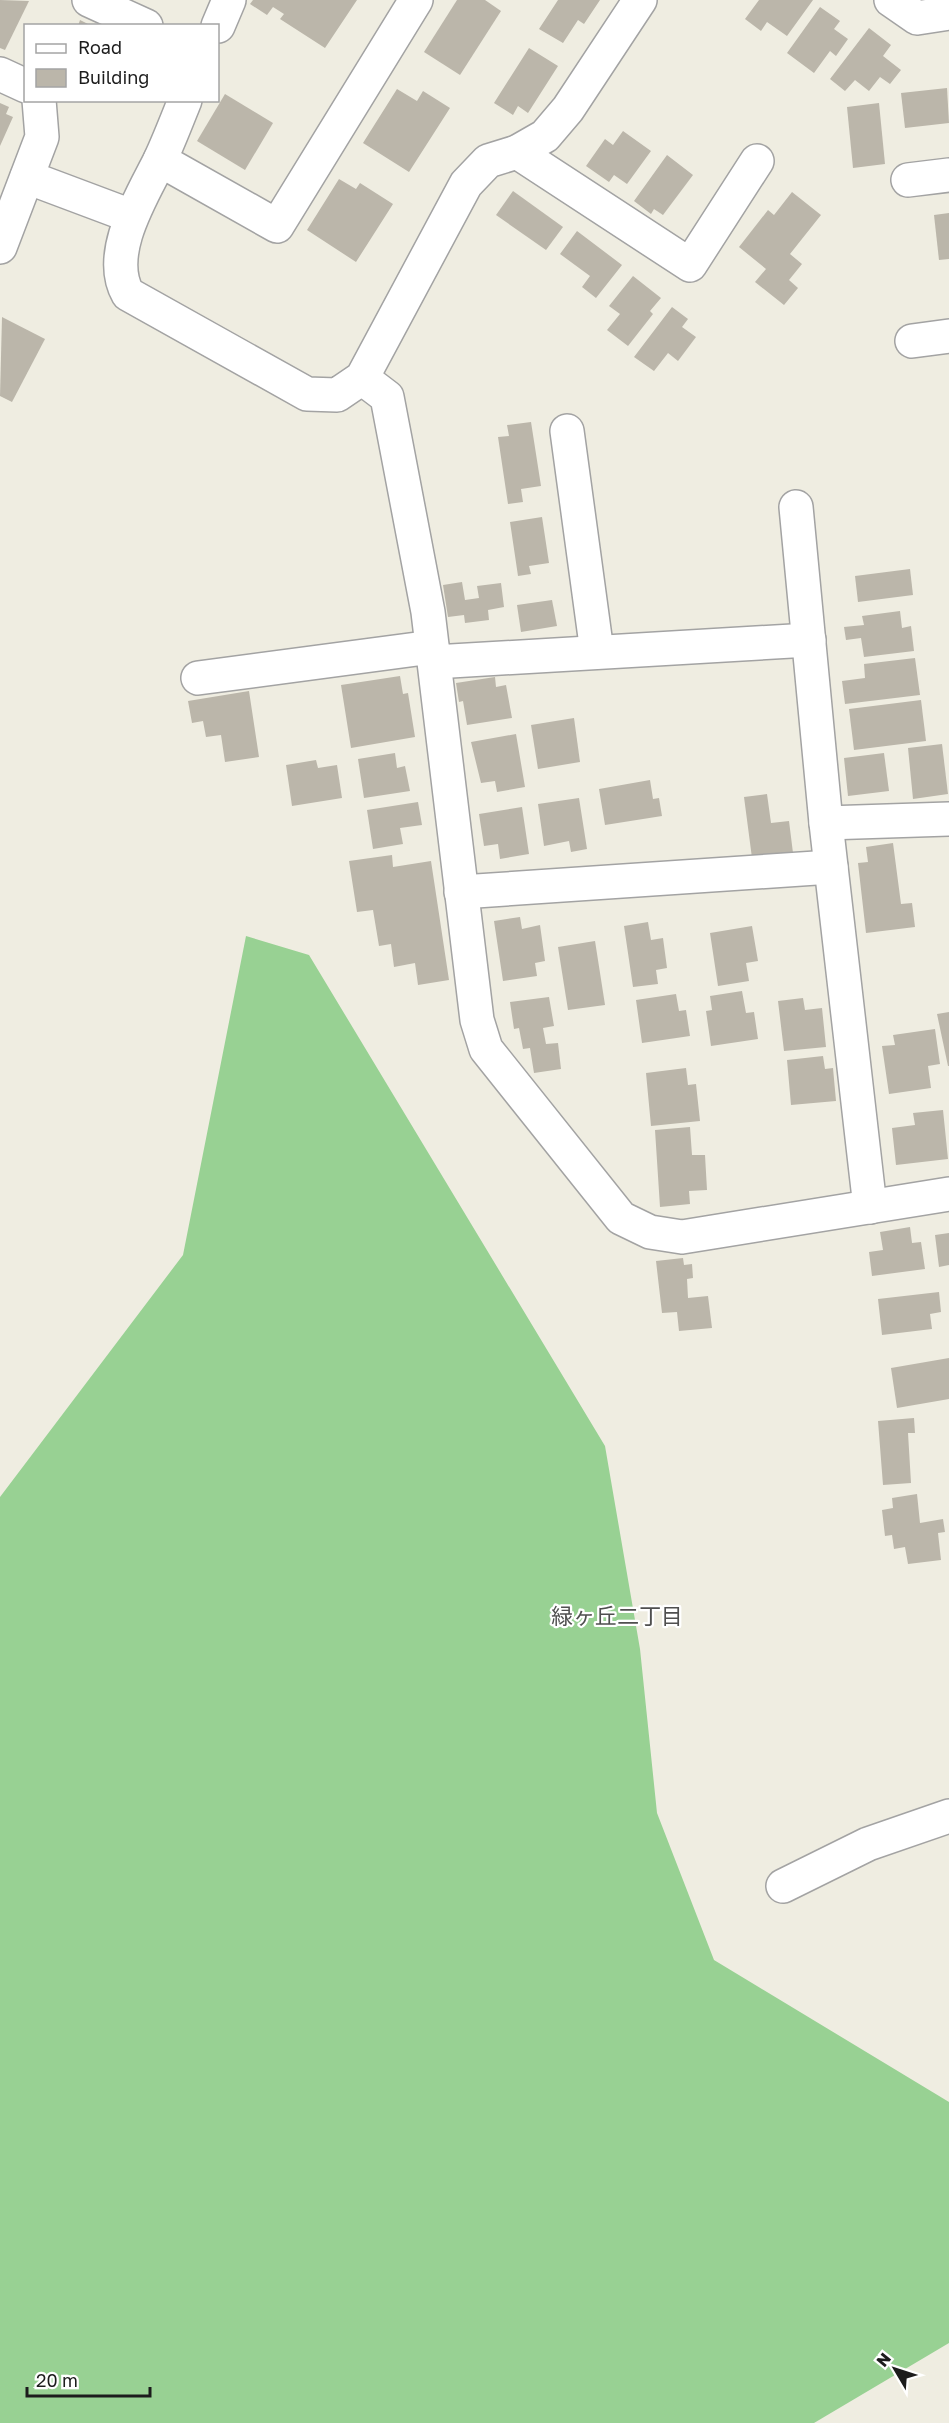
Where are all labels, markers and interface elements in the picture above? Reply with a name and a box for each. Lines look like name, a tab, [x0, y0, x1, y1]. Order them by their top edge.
legend	[24, 24, 219, 102]
text: Road	[78, 36, 122, 58]
text: Building	[78, 66, 149, 88]
district label: 緑ヶ丘二丁目	[551, 1602, 683, 1629]
north arrow	[865, 2339, 925, 2399]
text: N	[872, 2349, 895, 2371]
scale bar	[27, 2360, 150, 2398]
text: 20 m	[36, 2369, 78, 2391]

